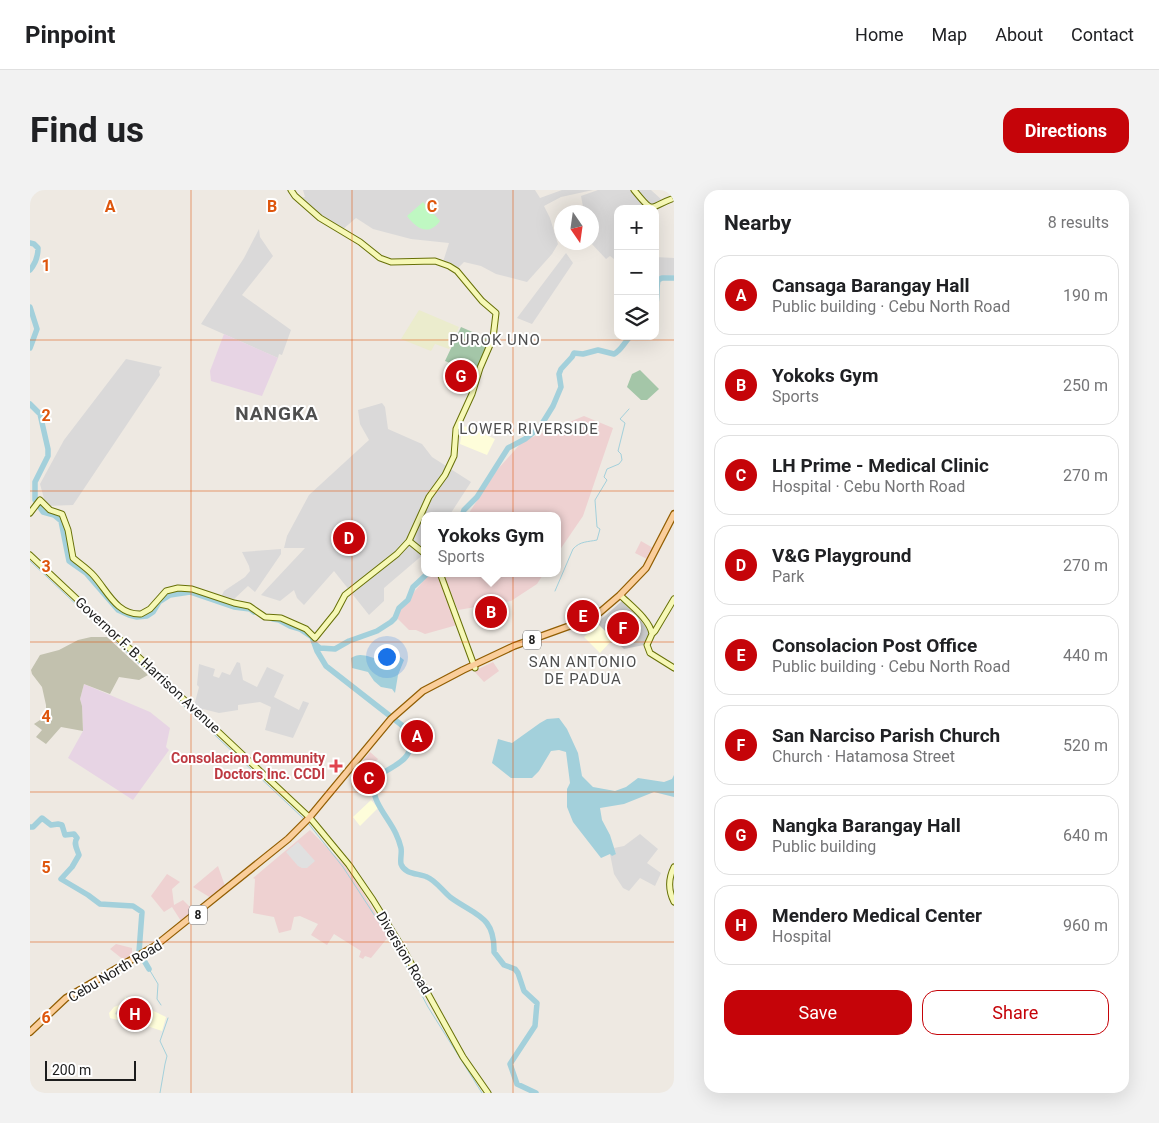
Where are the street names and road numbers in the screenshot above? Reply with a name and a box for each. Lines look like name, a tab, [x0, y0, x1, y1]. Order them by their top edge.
street label: Governor F. B. Harrison Avenue	[72, 594, 224, 736]
road number: 8	[523, 630, 541, 650]
road number: 8	[189, 906, 207, 924]
street label: Diversion Road	[373, 909, 435, 997]
street label: Cebu North Road	[65, 937, 165, 1005]

